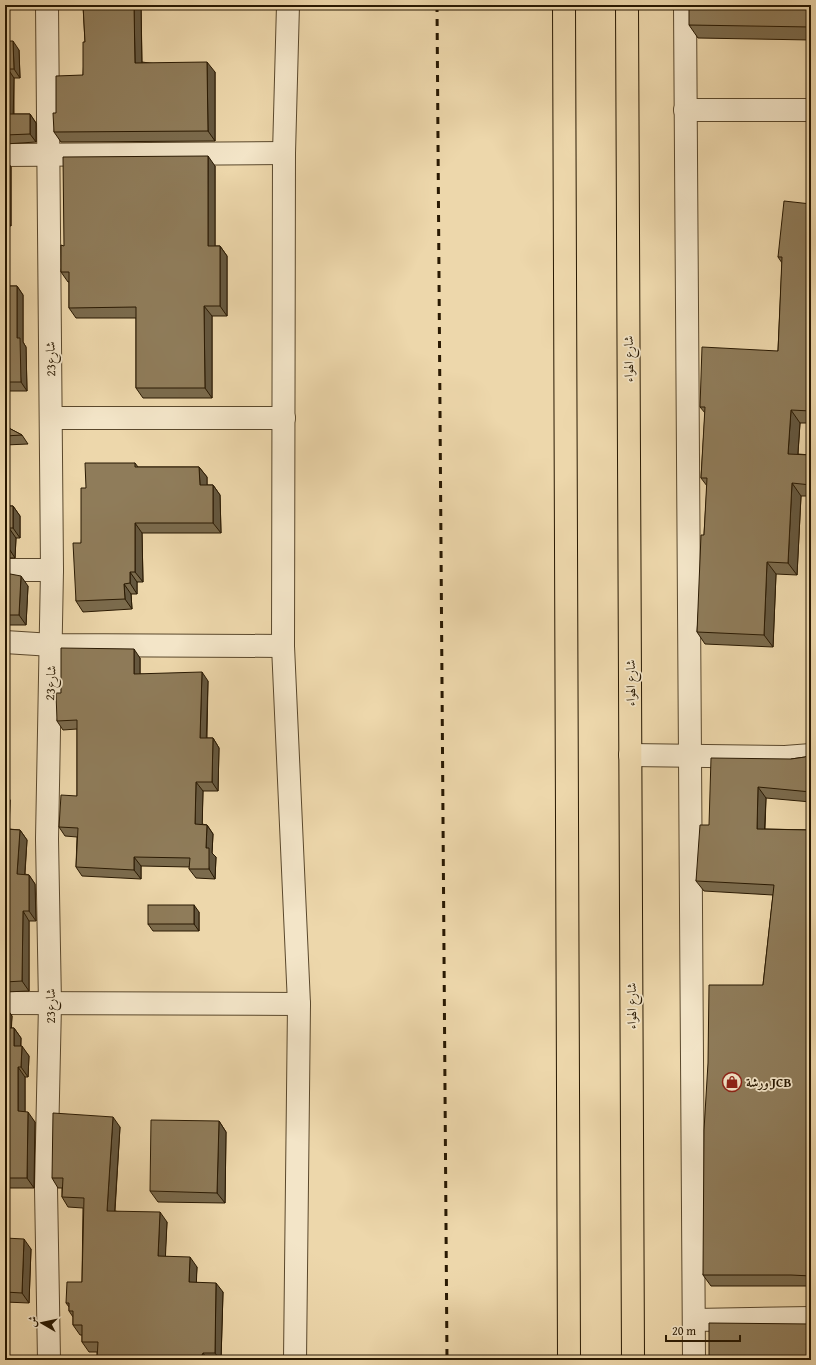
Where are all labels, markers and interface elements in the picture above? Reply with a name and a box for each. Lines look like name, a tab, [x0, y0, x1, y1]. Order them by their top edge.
street label: شارع الهواء	[619, 336, 640, 382]
street label: شارع23	[41, 341, 62, 377]
street label: شارع الهواء	[621, 660, 642, 706]
street label: شارع23	[40, 665, 63, 701]
street label: شارع الهواء	[622, 983, 643, 1029]
street label: شارع23	[41, 988, 62, 1024]
shop icon: ورشة JCB	[721, 1071, 743, 1093]
place label: ورشة JCB	[746, 1073, 791, 1092]
north arrow	[22, 1303, 62, 1343]
text: ش	[23, 1315, 41, 1328]
scale bar	[666, 1317, 740, 1343]
text: 20 m	[672, 1322, 696, 1339]

